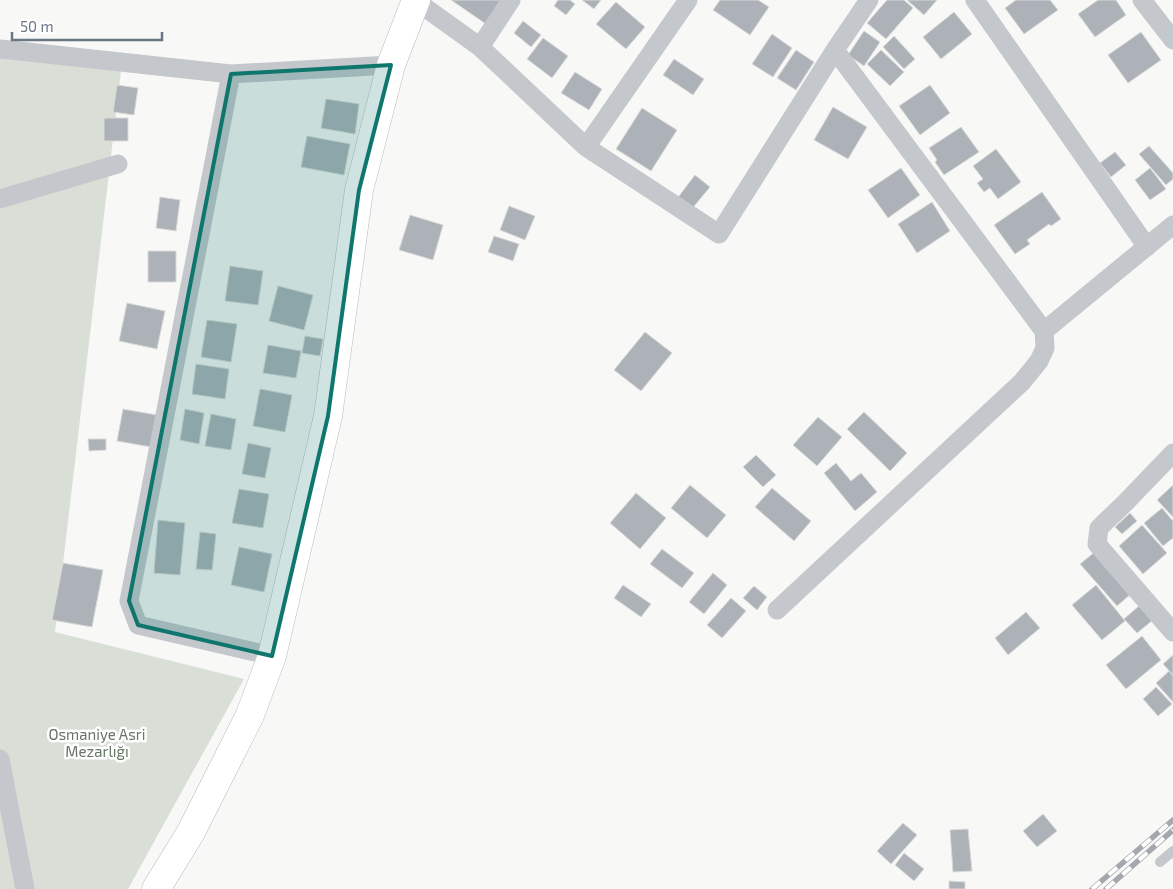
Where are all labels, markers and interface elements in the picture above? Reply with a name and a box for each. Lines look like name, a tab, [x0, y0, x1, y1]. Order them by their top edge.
scale bar	[12, 10, 162, 42]
text: 50 m	[20, 17, 54, 35]
park label: Osmaniye Asri Mezarlığı	[48, 725, 146, 760]

